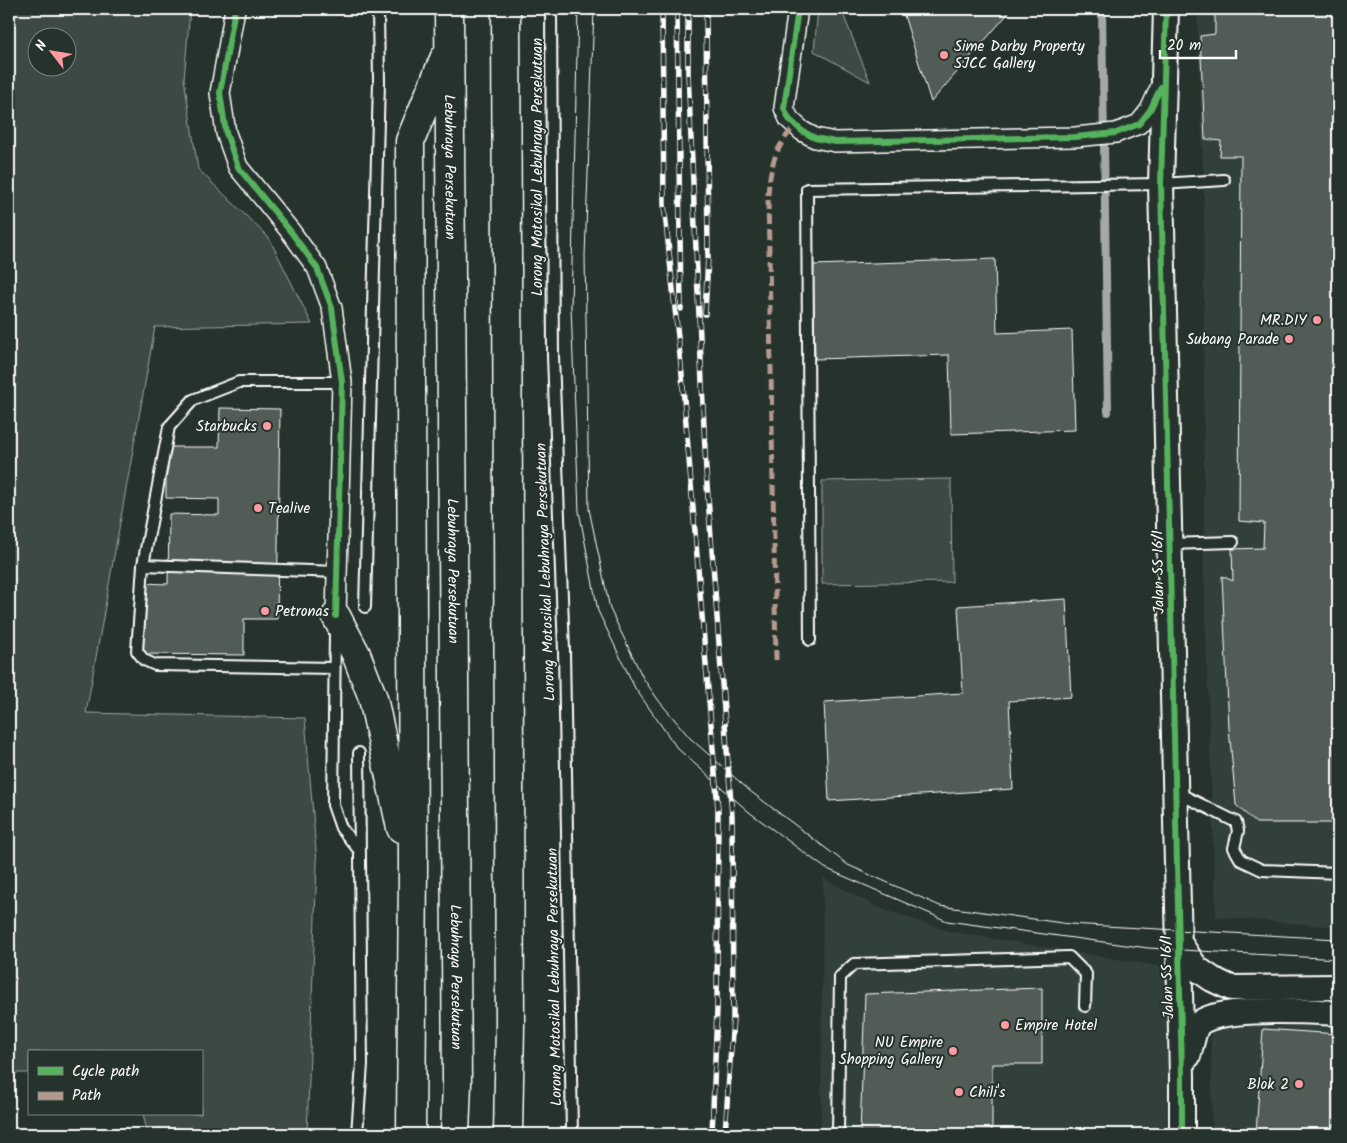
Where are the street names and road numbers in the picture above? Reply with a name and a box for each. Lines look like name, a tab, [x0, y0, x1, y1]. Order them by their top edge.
street label: Lorong Motosikal Lebuhraya Persekutuan	[526, 38, 550, 296]
street label: Lebuhraya Persekutuan	[437, 94, 462, 240]
street label: Lorong Motosikal Lebuhraya Persekutuan	[529, 442, 562, 701]
street label: Lebuhraya Persekutuan	[440, 498, 465, 644]
street label: Jalan SS 16/1	[1146, 530, 1172, 614]
street label: Lorong Motosikal Lebuhraya Persekutuan	[541, 848, 569, 1106]
street label: Lebuhraya Persekutuan	[443, 904, 468, 1050]
street label: Jalan SS 16/1	[1155, 934, 1181, 1019]

